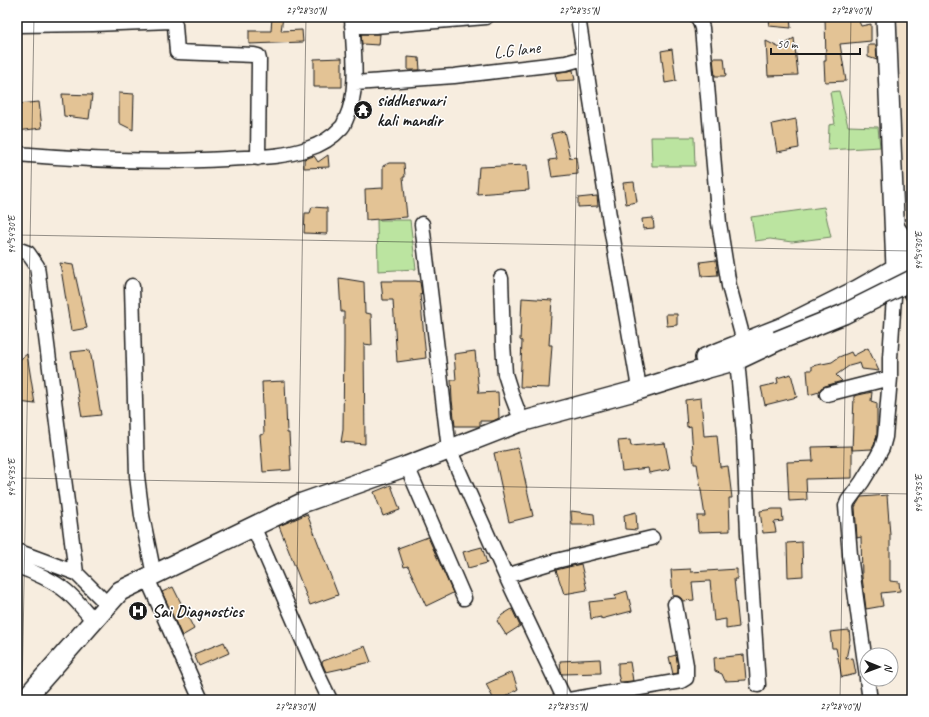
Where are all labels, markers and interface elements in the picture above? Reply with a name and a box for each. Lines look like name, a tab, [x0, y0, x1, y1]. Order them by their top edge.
text: 27°28'30"N	[286, 4, 328, 17]
text: 27°28'35"N	[559, 4, 601, 17]
text: 27°28'40"N	[831, 4, 873, 17]
scale bar	[771, 30, 860, 56]
text: 50 m	[777, 36, 799, 52]
street label: L.G lane	[493, 37, 543, 63]
place label: siddheswari kali mandir	[377, 90, 448, 131]
temple icon: siddheswari kali mandir	[352, 99, 374, 121]
text: 94°54'30"E	[5, 214, 18, 254]
text: 94°54'30"E	[912, 230, 925, 270]
text: 94°54'35"E	[5, 457, 18, 497]
text: 94°54'35"E	[912, 473, 925, 513]
hospital icon: Sai Diagnostics	[127, 600, 149, 622]
place label: Sai Diagnostics	[152, 601, 245, 622]
north arrow	[859, 647, 899, 687]
text: N	[882, 664, 896, 673]
text: 27°28'30"N	[275, 700, 317, 713]
text: 27°28'35"N	[547, 700, 589, 713]
text: 27°28'40"N	[820, 700, 862, 713]

